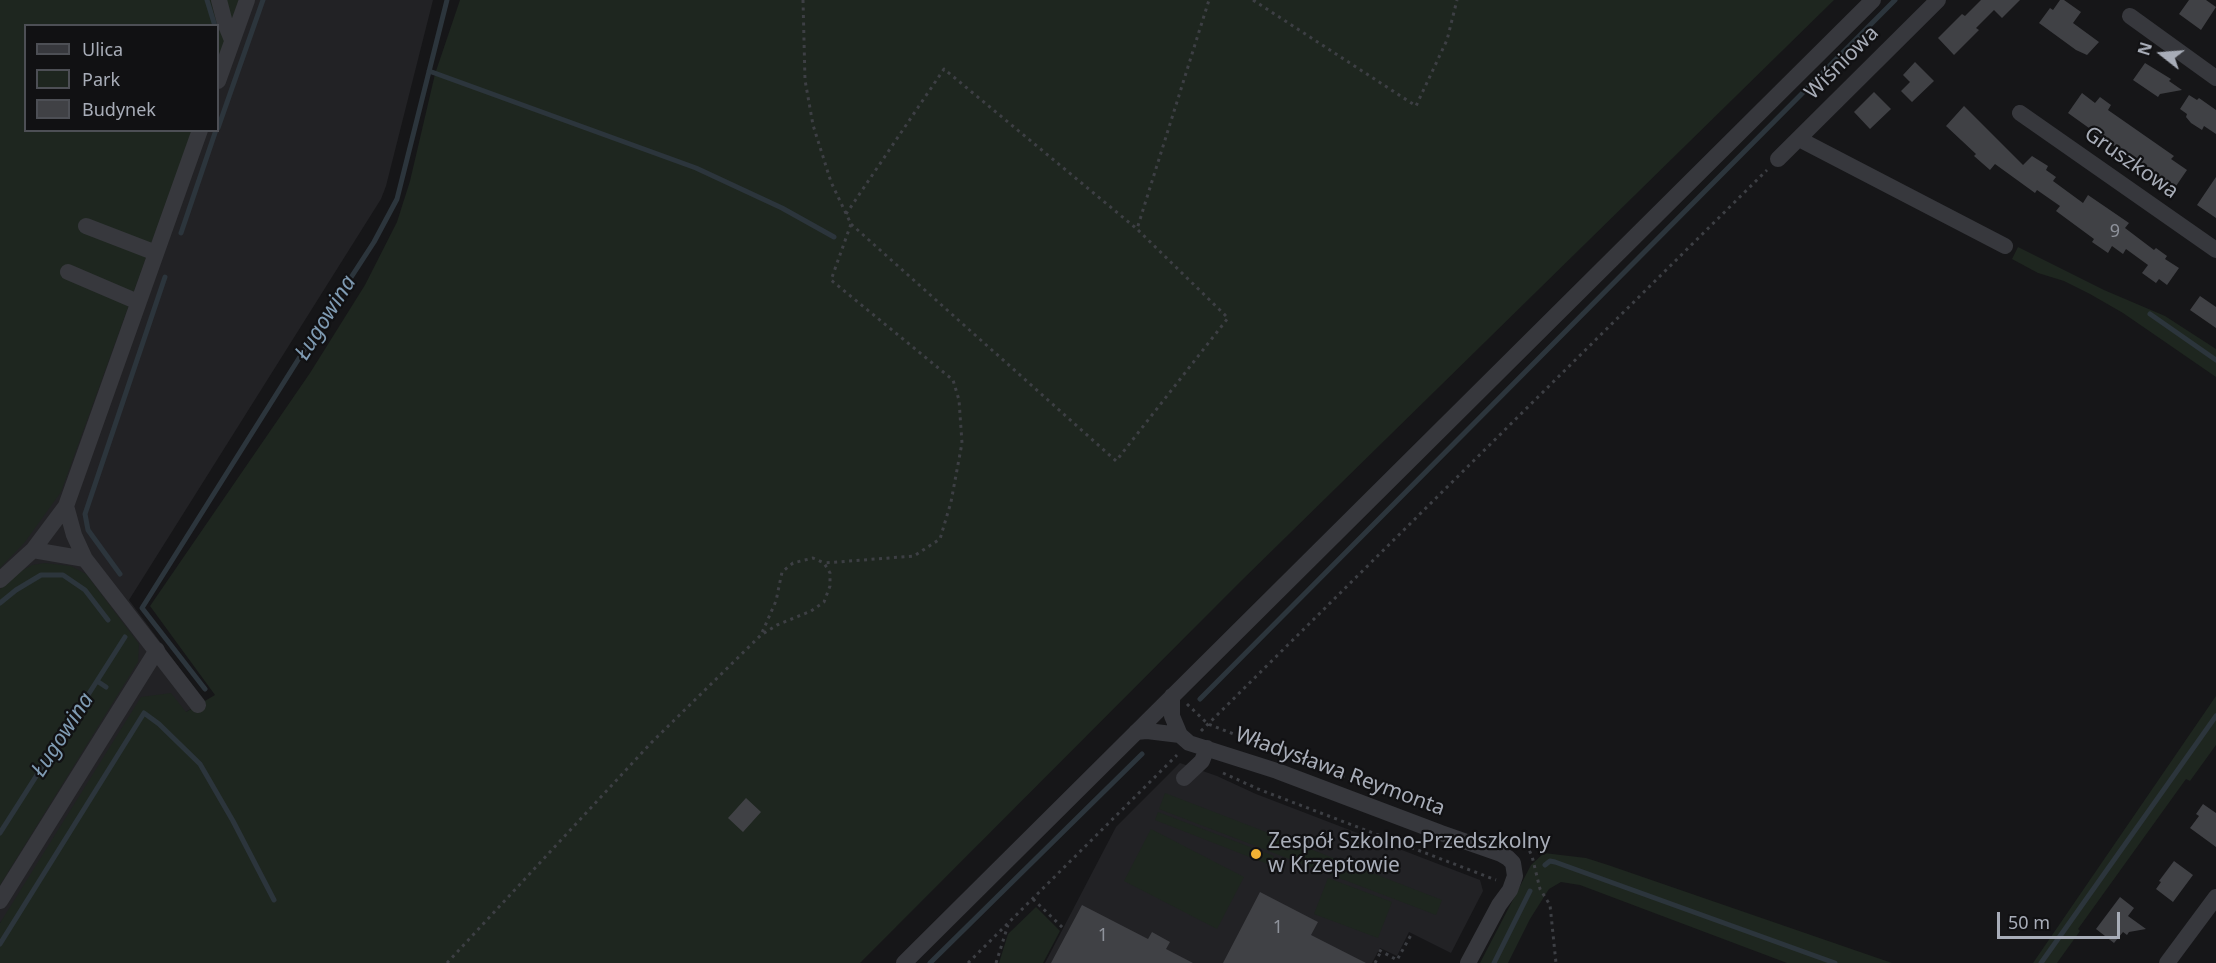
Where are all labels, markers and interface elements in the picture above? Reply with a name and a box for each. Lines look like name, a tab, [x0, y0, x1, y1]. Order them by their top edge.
street label: Wiśniowa	[1800, 21, 1884, 105]
legend	[24, 24, 219, 132]
north arrow	[2132, 24, 2192, 84]
text: Ulica	[82, 37, 123, 61]
text: N	[2132, 39, 2157, 58]
text: Park	[82, 67, 120, 91]
text: Budynek	[82, 97, 156, 121]
street label: Gruszkowa	[2079, 122, 2183, 204]
house number: 9	[2110, 221, 2120, 243]
water label: Ługowina	[290, 271, 362, 365]
water label: Ługowina	[26, 688, 100, 782]
street label: Władysława Reymonta	[1232, 722, 1448, 822]
place label: Zespół Szkolno-Przedszkolny w Krzeptowie	[1268, 829, 1551, 879]
marker: Zespół Szkolno-Przedszkolny w Krzeptowie	[1249, 847, 1263, 861]
scale bar	[2000, 900, 2123, 938]
text: 50 m	[2008, 910, 2050, 934]
house number: 1	[1273, 917, 1283, 939]
house number: 1	[1098, 925, 1108, 947]

